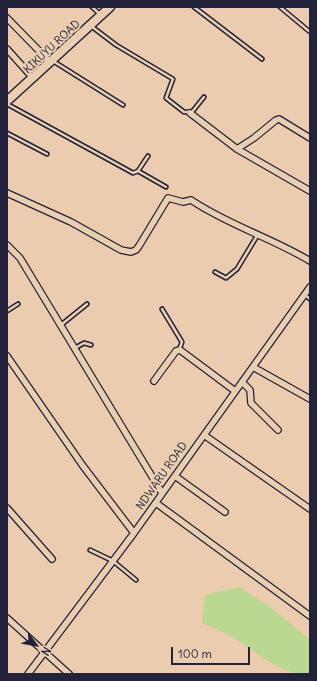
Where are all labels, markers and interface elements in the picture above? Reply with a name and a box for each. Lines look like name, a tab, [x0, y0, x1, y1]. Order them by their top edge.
street label: KIKUYU ROAD	[21, 17, 83, 77]
street label: NDWARU ROAD	[134, 440, 190, 512]
north arrow	[16, 625, 56, 665]
scale bar	[173, 639, 252, 665]
text: N	[38, 644, 54, 658]
text: 100 m	[178, 646, 212, 661]

